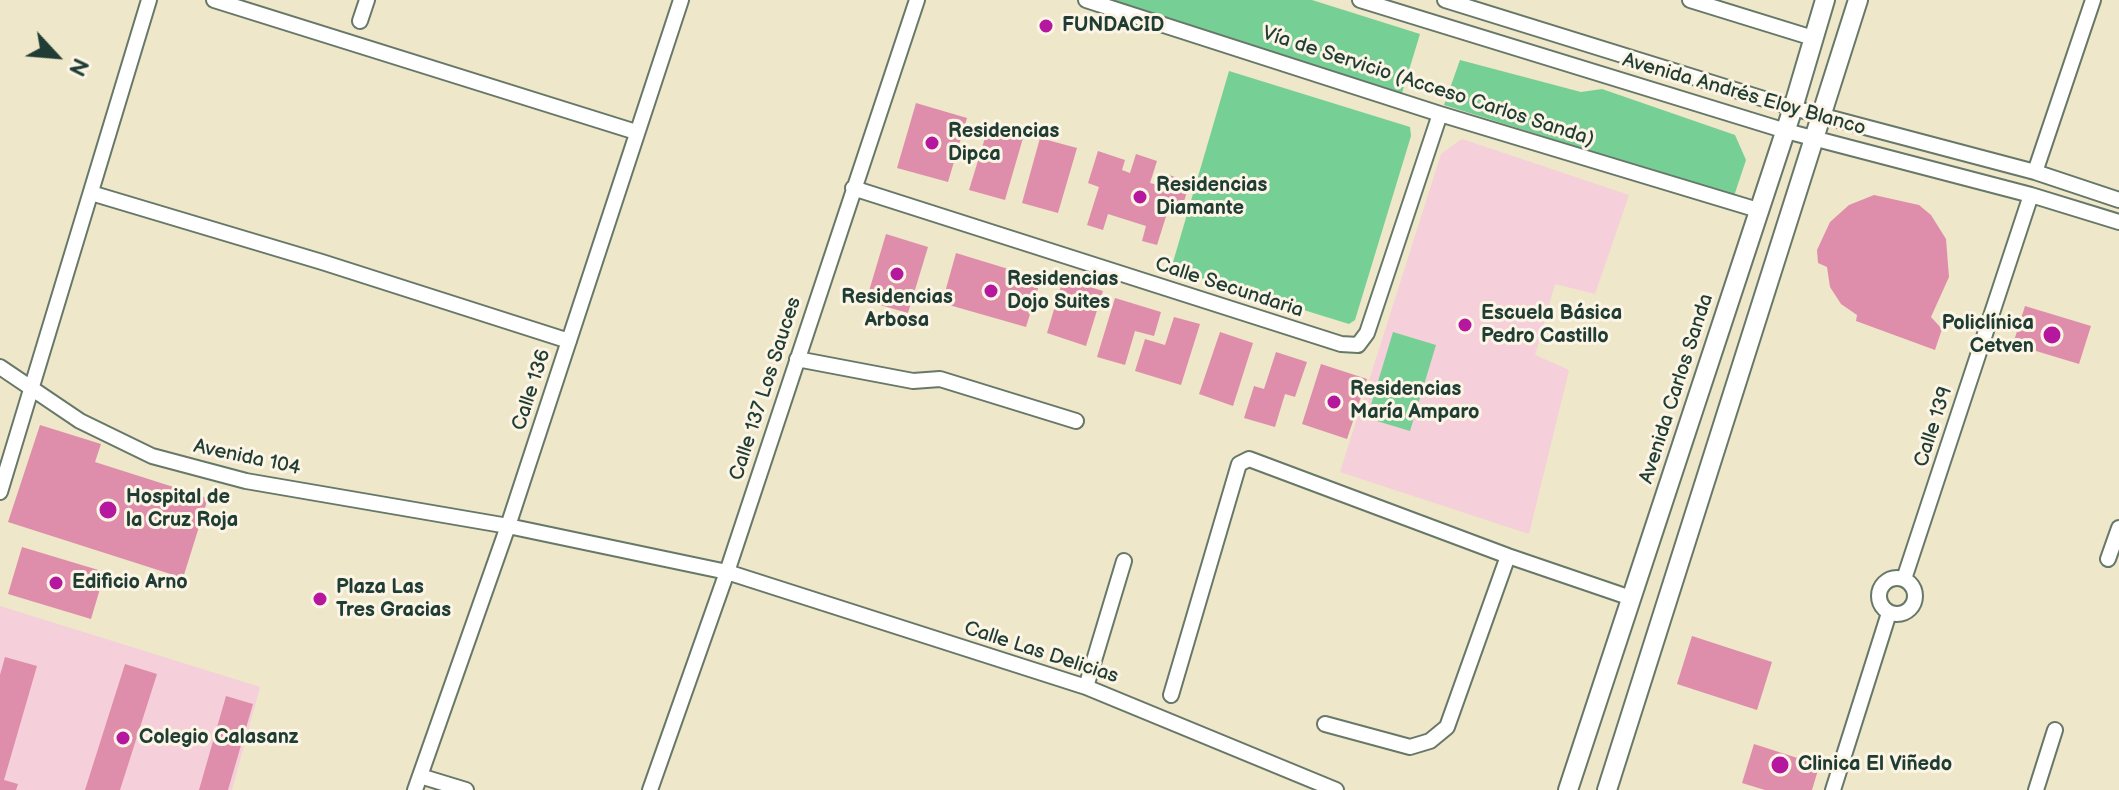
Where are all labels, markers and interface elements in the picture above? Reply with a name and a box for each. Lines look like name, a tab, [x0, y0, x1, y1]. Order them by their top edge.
place label: FUNDACID	[1062, 14, 1164, 38]
north arrow	[16, 16, 96, 96]
marker: FUNDACID	[1037, 17, 1055, 35]
street label: Vía de Servicio (Acceso Carlos Sanda)	[1259, 22, 1597, 152]
street label: Avenida Andrés Eloy Blanco	[1620, 49, 1868, 141]
text: N	[62, 53, 94, 80]
place label: Residencias Dipca	[948, 120, 1059, 167]
marker: Residencias Dipca	[923, 134, 941, 152]
place label: Residencias Diamante	[1156, 174, 1267, 221]
marker: Residencias Diamante	[1131, 188, 1149, 206]
street label: Calle Secundaria	[1152, 253, 1306, 323]
marker: Residencias Arbosa	[888, 265, 906, 283]
place label: Residencias Dojo Suites	[1007, 268, 1118, 315]
marker: Residencias Dojo Suites	[982, 282, 1000, 300]
place label: Residencias Arbosa	[841, 286, 953, 333]
street label: Avenida Carlos Sanda	[1635, 291, 1719, 487]
street label: Calle 137 Los Sauces	[725, 294, 807, 484]
place label: Escuela Básica Pedro Castillo	[1481, 302, 1622, 349]
place label: Policlínica Cetven	[1942, 312, 2034, 359]
marker: Escuela Básica Pedro Castillo	[1456, 316, 1474, 334]
marker: Policlínica Cetven	[2041, 324, 2063, 346]
street label: Calle 136	[508, 346, 556, 434]
place label: Residencias María Amparo	[1350, 378, 1479, 425]
street label: Calle 139	[1910, 384, 1958, 470]
marker: Residencias María Amparo	[1325, 393, 1343, 411]
street label: Avenida 104	[191, 435, 303, 481]
place label: Hospital de la Cruz Roja	[126, 486, 238, 533]
marker: Hospital de la Cruz Roja	[97, 499, 119, 521]
place label: Edificio Arno	[72, 571, 188, 595]
marker: Edificio Arno	[47, 574, 65, 592]
place label: Plaza Las Tres Gracias	[336, 576, 451, 623]
marker: Plaza Las Tres Gracias	[311, 590, 329, 608]
street label: Calle Las Delicias	[961, 617, 1121, 689]
place label: Colegio Calasanz	[139, 726, 299, 750]
marker: Colegio Calasanz	[114, 729, 132, 747]
place label: Clinica El Viñedo	[1798, 753, 1952, 777]
marker: Clinica El Viñedo	[1769, 754, 1791, 776]

